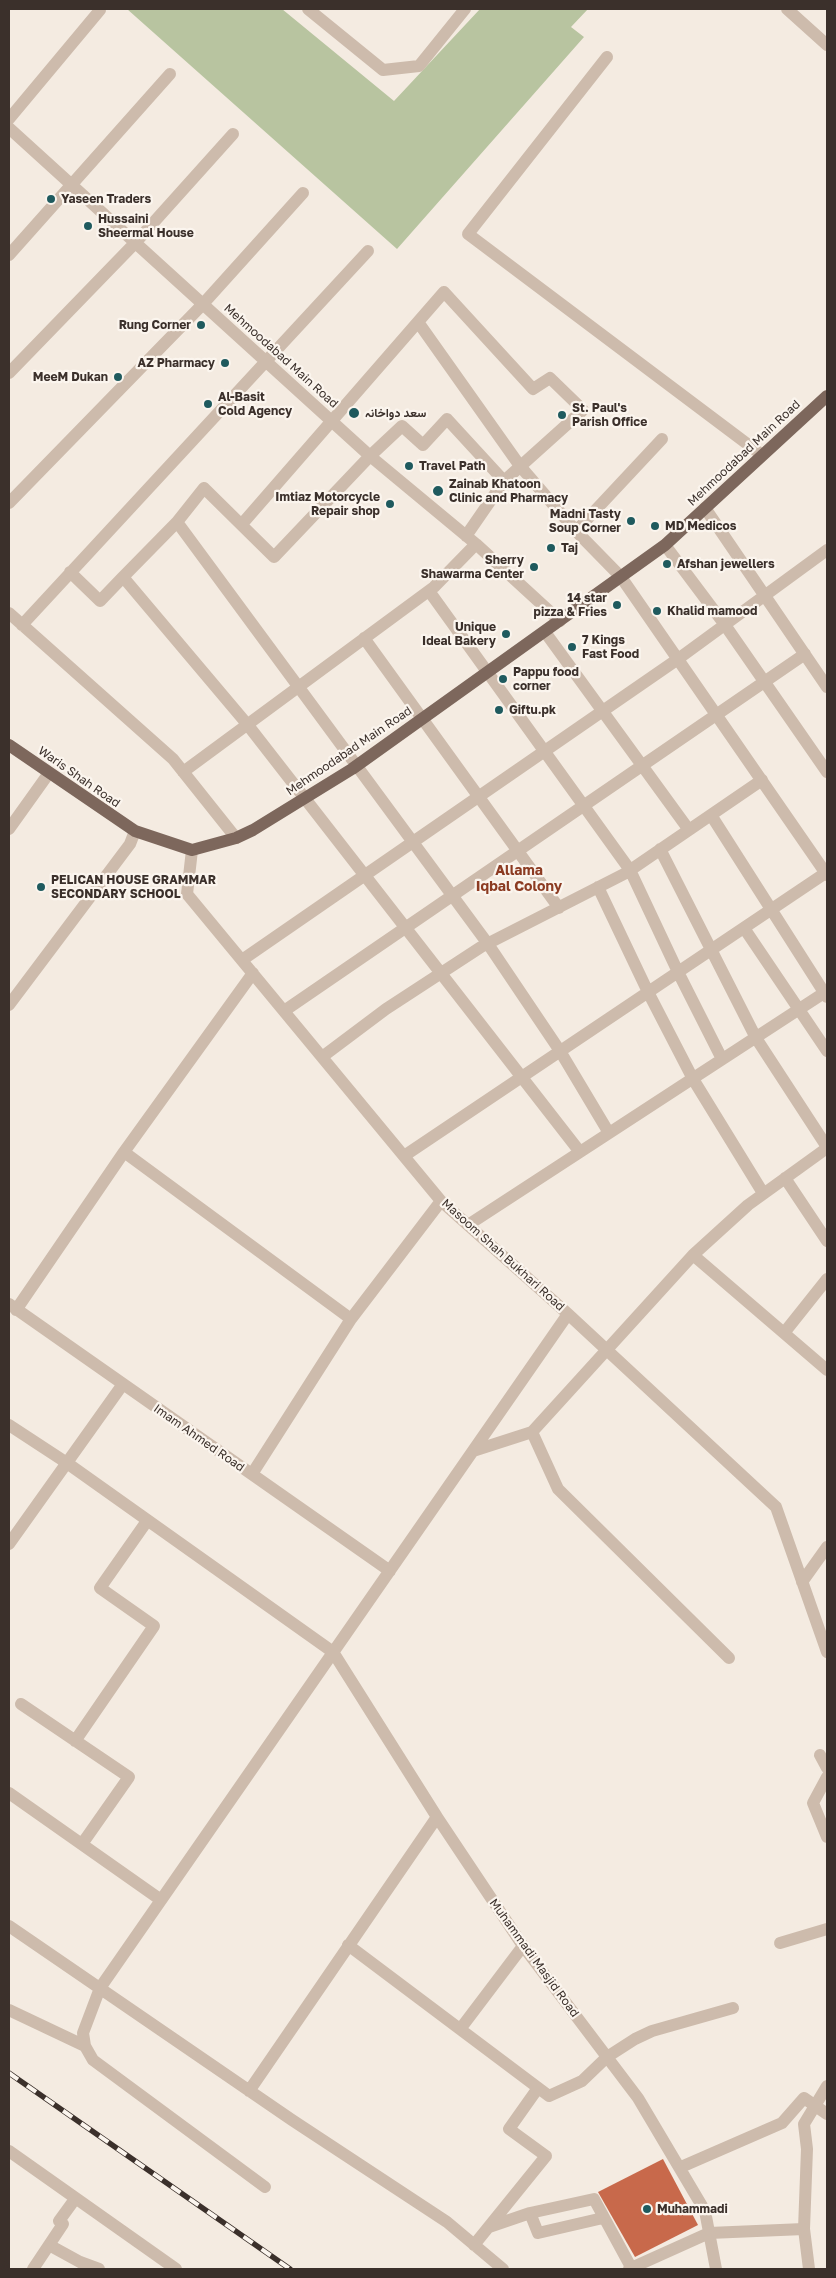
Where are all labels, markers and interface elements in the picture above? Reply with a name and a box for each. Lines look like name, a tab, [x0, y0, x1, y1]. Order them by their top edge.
place label: Yaseen Traders	[61, 192, 151, 206]
marker: Yaseen Traders	[45, 193, 57, 205]
place label: Hussaini Sheermal House	[98, 212, 194, 240]
marker: Hussaini Sheermal House	[82, 220, 94, 232]
street label: Mehmoodabad Main Road	[221, 301, 341, 411]
place label: Rung Corner	[119, 318, 191, 332]
marker: Rung Corner	[195, 319, 207, 331]
place label: AZ Pharmacy	[138, 356, 215, 370]
marker: AZ Pharmacy	[219, 357, 231, 369]
place label: MeeM Dukan	[33, 370, 108, 384]
marker: MeeM Dukan	[112, 371, 124, 383]
place label: Al-Basit Cold Agency	[218, 390, 292, 418]
street label: Mehmoodabad Main Road	[685, 397, 803, 509]
marker: Al-Basit Cold Agency	[202, 398, 214, 410]
place label: St. Paul's Parish Office	[572, 401, 647, 429]
marker: سعد دواخانہ	[347, 406, 361, 420]
place label: سعد دواخانہ	[365, 406, 426, 420]
marker: St. Paul's Parish Office	[556, 409, 568, 421]
place label: Travel Path	[419, 459, 486, 473]
marker: Travel Path	[403, 460, 415, 472]
place label: Zainab Khatoon Clinic and Pharmacy	[449, 477, 568, 505]
marker: Zainab Khatoon Clinic and Pharmacy	[431, 484, 445, 498]
place label: Imtiaz Motorcycle Repair shop	[275, 490, 380, 518]
marker: Imtiaz Motorcycle Repair shop	[384, 498, 396, 510]
place label: Madni Tasty Soup Corner	[549, 507, 621, 535]
marker: Madni Tasty Soup Corner	[625, 515, 637, 527]
place label: MD Medicos	[665, 519, 737, 533]
marker: MD Medicos	[649, 520, 661, 532]
place label: Taj	[561, 541, 578, 555]
marker: Taj	[545, 542, 557, 554]
place label: Sherry Shawarma Center	[421, 553, 524, 581]
place label: Afshan jewellers	[677, 557, 775, 571]
marker: Afshan jewellers	[661, 558, 673, 570]
marker: Sherry Shawarma Center	[528, 561, 540, 573]
place label: 14 star pizza & Fries	[534, 591, 607, 619]
marker: 14 star pizza & Fries	[611, 599, 623, 611]
place label: Khalid mamood	[667, 604, 757, 618]
marker: Khalid mamood	[651, 605, 663, 617]
place label: Unique Ideal Bakery	[422, 620, 496, 648]
marker: Unique Ideal Bakery	[500, 628, 512, 640]
place label: 7 Kings Fast Food	[582, 633, 639, 661]
marker: 7 Kings Fast Food	[566, 641, 578, 653]
place label: Pappu food corner	[513, 665, 579, 693]
marker: Pappu food corner	[497, 673, 509, 685]
place label: Giftu.pk	[509, 703, 556, 717]
street label: Mehmoodabad Main Road	[283, 704, 415, 798]
marker: Giftu.pk	[493, 704, 505, 716]
street label: Waris Shah Road	[35, 743, 123, 811]
district label: Allama Iqbal Colony	[476, 863, 562, 896]
place label: PELICAN HOUSE GRAMMAR SECONDARY SCHOOL	[51, 873, 216, 901]
marker: PELICAN HOUSE GRAMMAR SECONDARY SCHOOL	[35, 881, 47, 893]
street label: Masoom Shah Bukhari Road	[439, 1196, 567, 1314]
street label: Imam Ahmed Road	[151, 1401, 247, 1475]
street label: Muhammadi Masjid Road	[486, 1896, 582, 2020]
place label: Muhammadi	[657, 2202, 728, 2216]
marker: Muhammadi	[641, 2203, 653, 2215]

